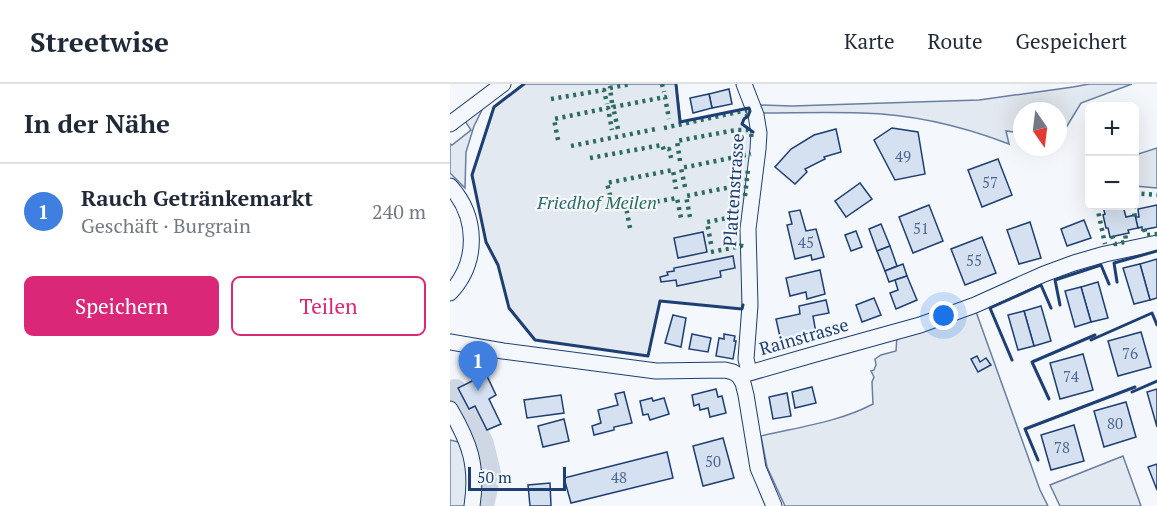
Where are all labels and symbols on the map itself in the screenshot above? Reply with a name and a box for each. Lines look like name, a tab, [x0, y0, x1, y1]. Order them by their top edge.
north arrow	[1013, 102, 1067, 156]
street label: Plattenstrasse	[717, 133, 749, 247]
house number: 49	[895, 146, 911, 166]
house number: 57	[982, 172, 998, 192]
park label: Friedhof Meilen	[536, 190, 657, 214]
house number: 51	[913, 218, 929, 238]
house number: 45	[798, 232, 814, 252]
house number: 55	[966, 250, 982, 270]
your location	[929, 301, 958, 330]
street label: Rainstrasse	[756, 312, 851, 360]
pin: 1	[459, 342, 498, 391]
house number: 76	[1122, 343, 1138, 363]
house number: 74	[1063, 366, 1079, 386]
house number: 80	[1107, 413, 1123, 433]
house number: 78	[1054, 437, 1070, 457]
house number: 50	[705, 451, 721, 471]
scale bar	[468, 464, 566, 492]
house number: 48	[611, 467, 627, 487]

